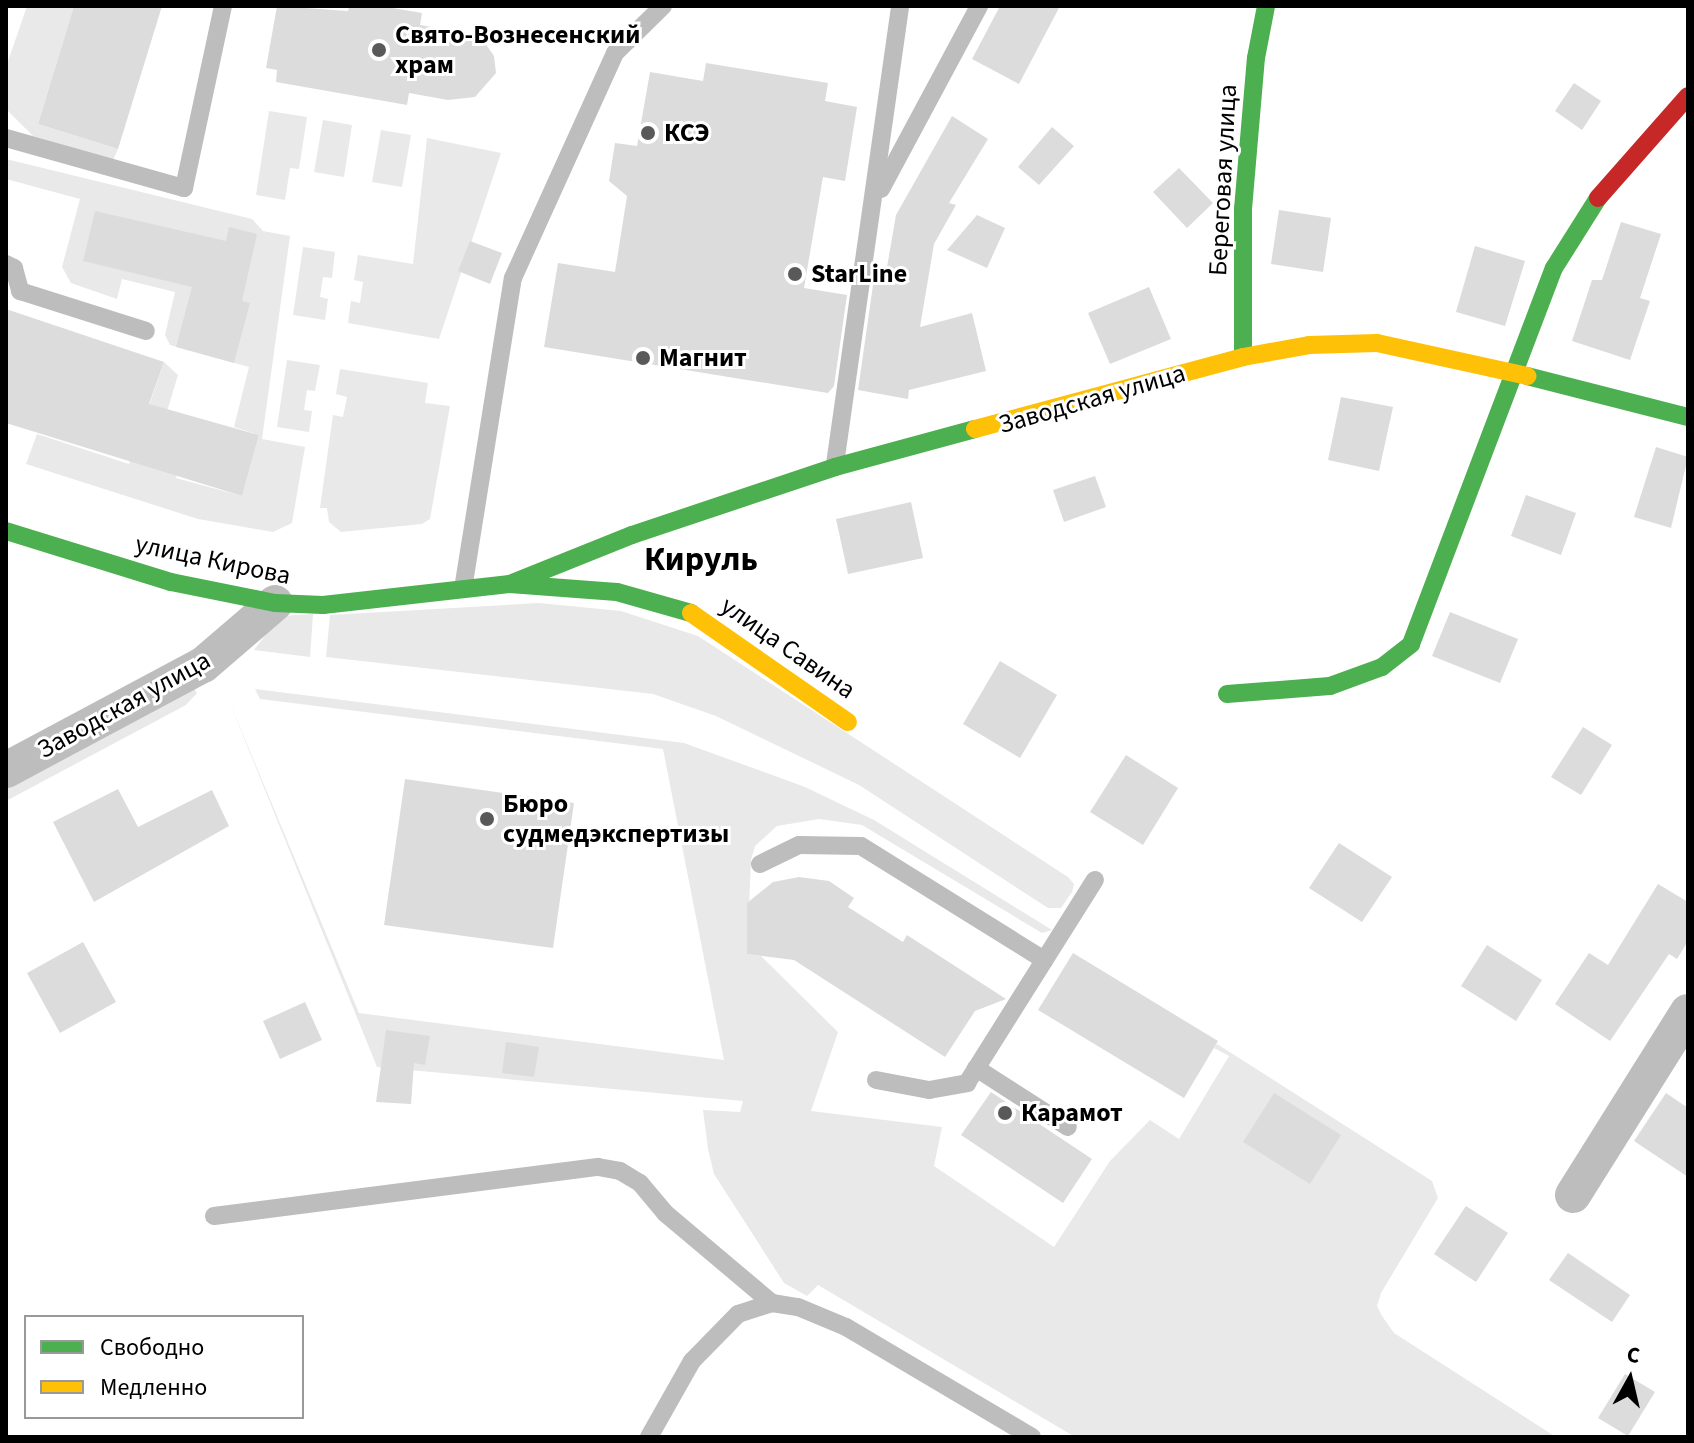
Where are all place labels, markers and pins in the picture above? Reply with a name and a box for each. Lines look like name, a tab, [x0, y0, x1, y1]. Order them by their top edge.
place label: Свято-Вознесенский храм	[395, 19, 640, 80]
marker: Свято-Вознесенский храм	[370, 41, 388, 59]
place label: КСЭ	[664, 117, 710, 149]
marker: КСЭ	[639, 124, 657, 142]
place label: StarLine	[811, 258, 907, 290]
marker: StarLine	[786, 265, 804, 283]
place label: Магнит	[659, 342, 747, 374]
marker: Магнит	[634, 349, 652, 367]
place label: Бюро судмедэкспертизы	[503, 788, 729, 850]
marker: Бюро судмедэкспертизы	[478, 810, 496, 828]
place label: Карамот	[1021, 1097, 1123, 1129]
marker: Карамот	[996, 1104, 1014, 1122]

